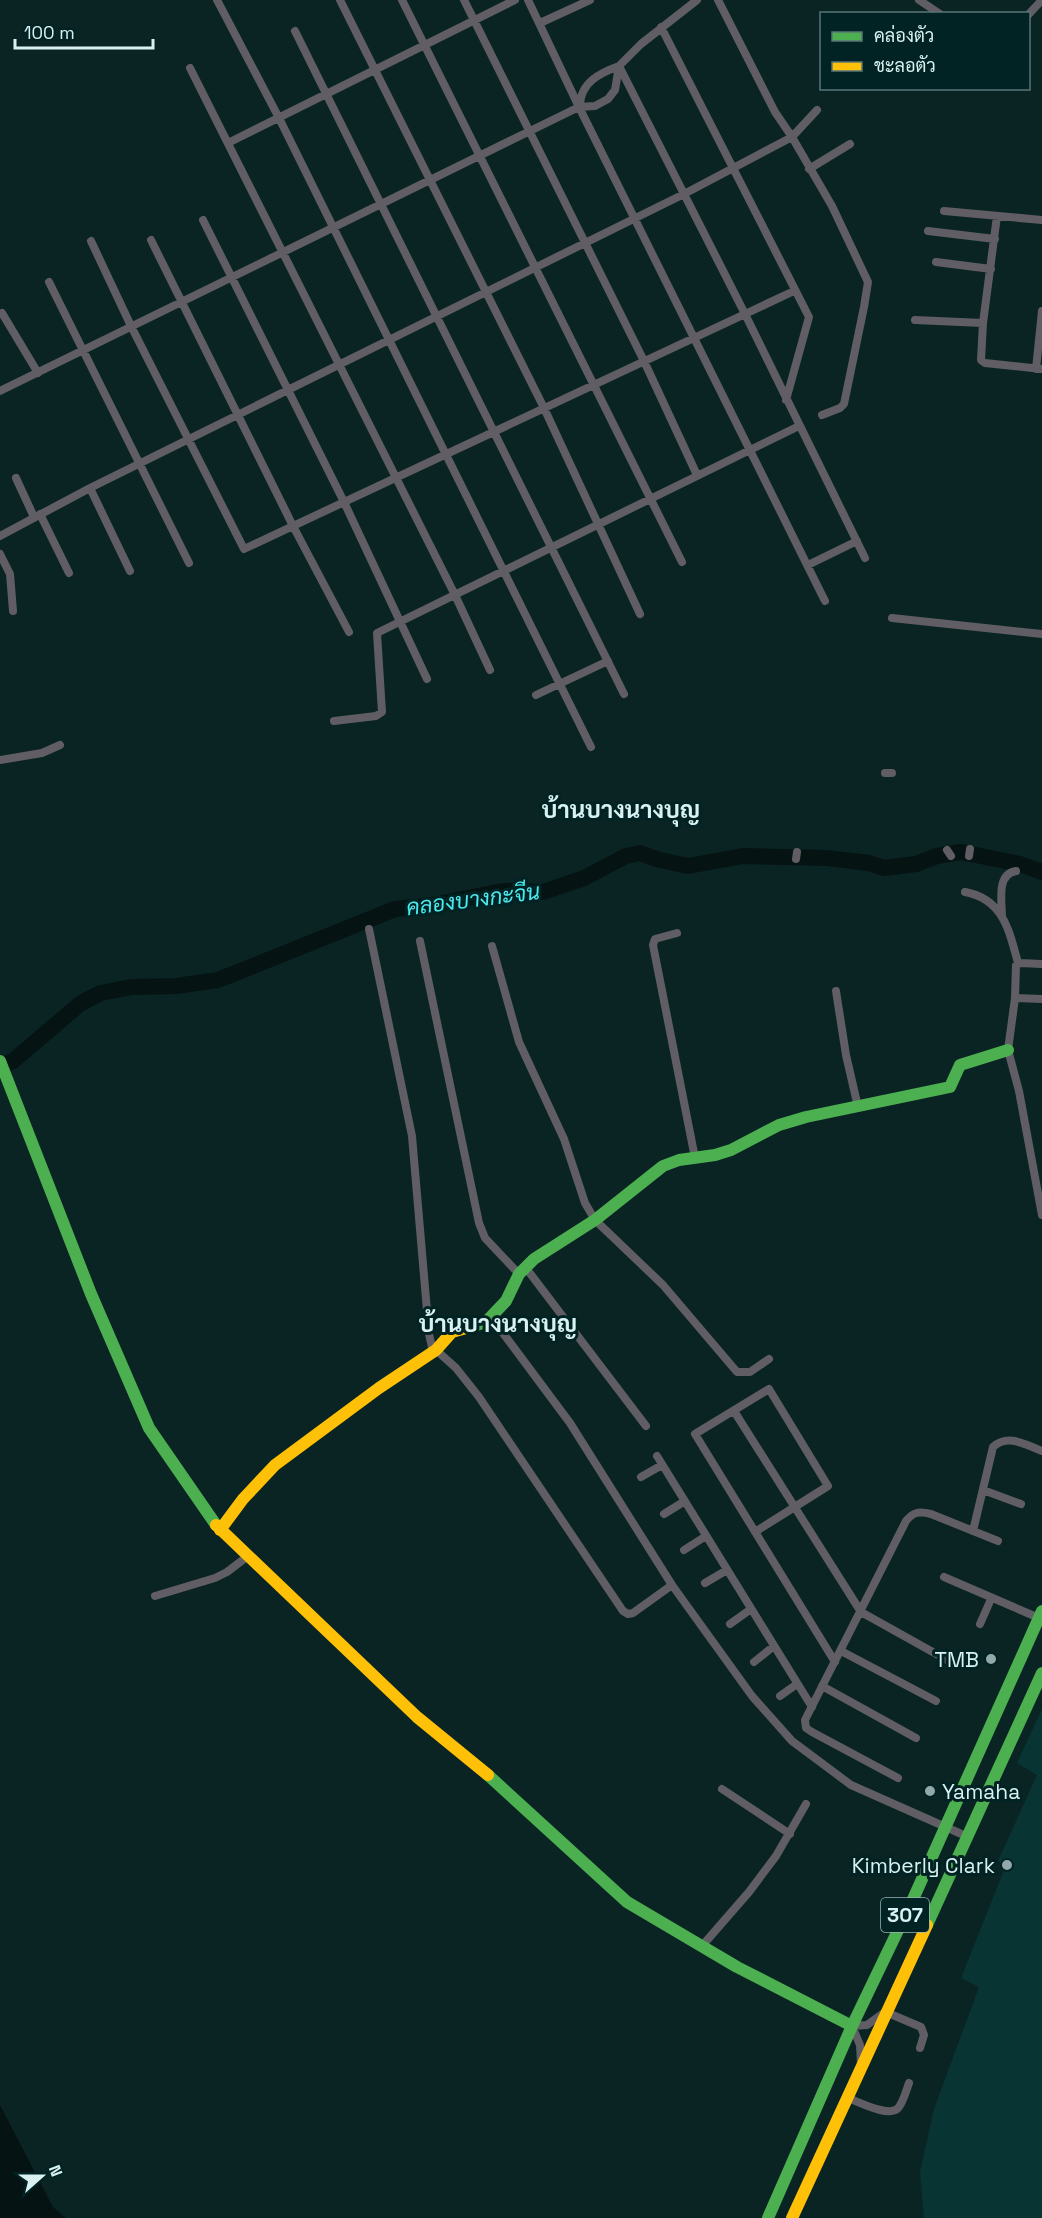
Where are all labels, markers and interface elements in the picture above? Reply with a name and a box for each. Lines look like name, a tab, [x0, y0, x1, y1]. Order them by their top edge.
scale bar	[15, 12, 153, 50]
legend	[820, 12, 1030, 90]
text: 100 m	[24, 21, 75, 44]
text: คล่องตัว	[874, 24, 934, 47]
text: ชะลอตัว	[874, 54, 936, 77]
district label: บ้านบางนางบุญ	[542, 794, 700, 827]
water label: คลองบางกะจีน	[405, 877, 541, 921]
district label: บ้านบางนางบุญ	[419, 1308, 577, 1341]
place label: TMB	[935, 1646, 979, 1673]
marker: TMB	[984, 1652, 998, 1666]
place label: Yamaha	[942, 1778, 1020, 1805]
marker: Yamaha	[923, 1784, 937, 1798]
place label: Kimberly Clark	[852, 1852, 995, 1879]
marker: Kimberly Clark	[1000, 1858, 1014, 1872]
road number: 307	[881, 1898, 929, 1932]
north arrow	[12, 2146, 72, 2206]
text: N	[44, 2162, 67, 2180]

